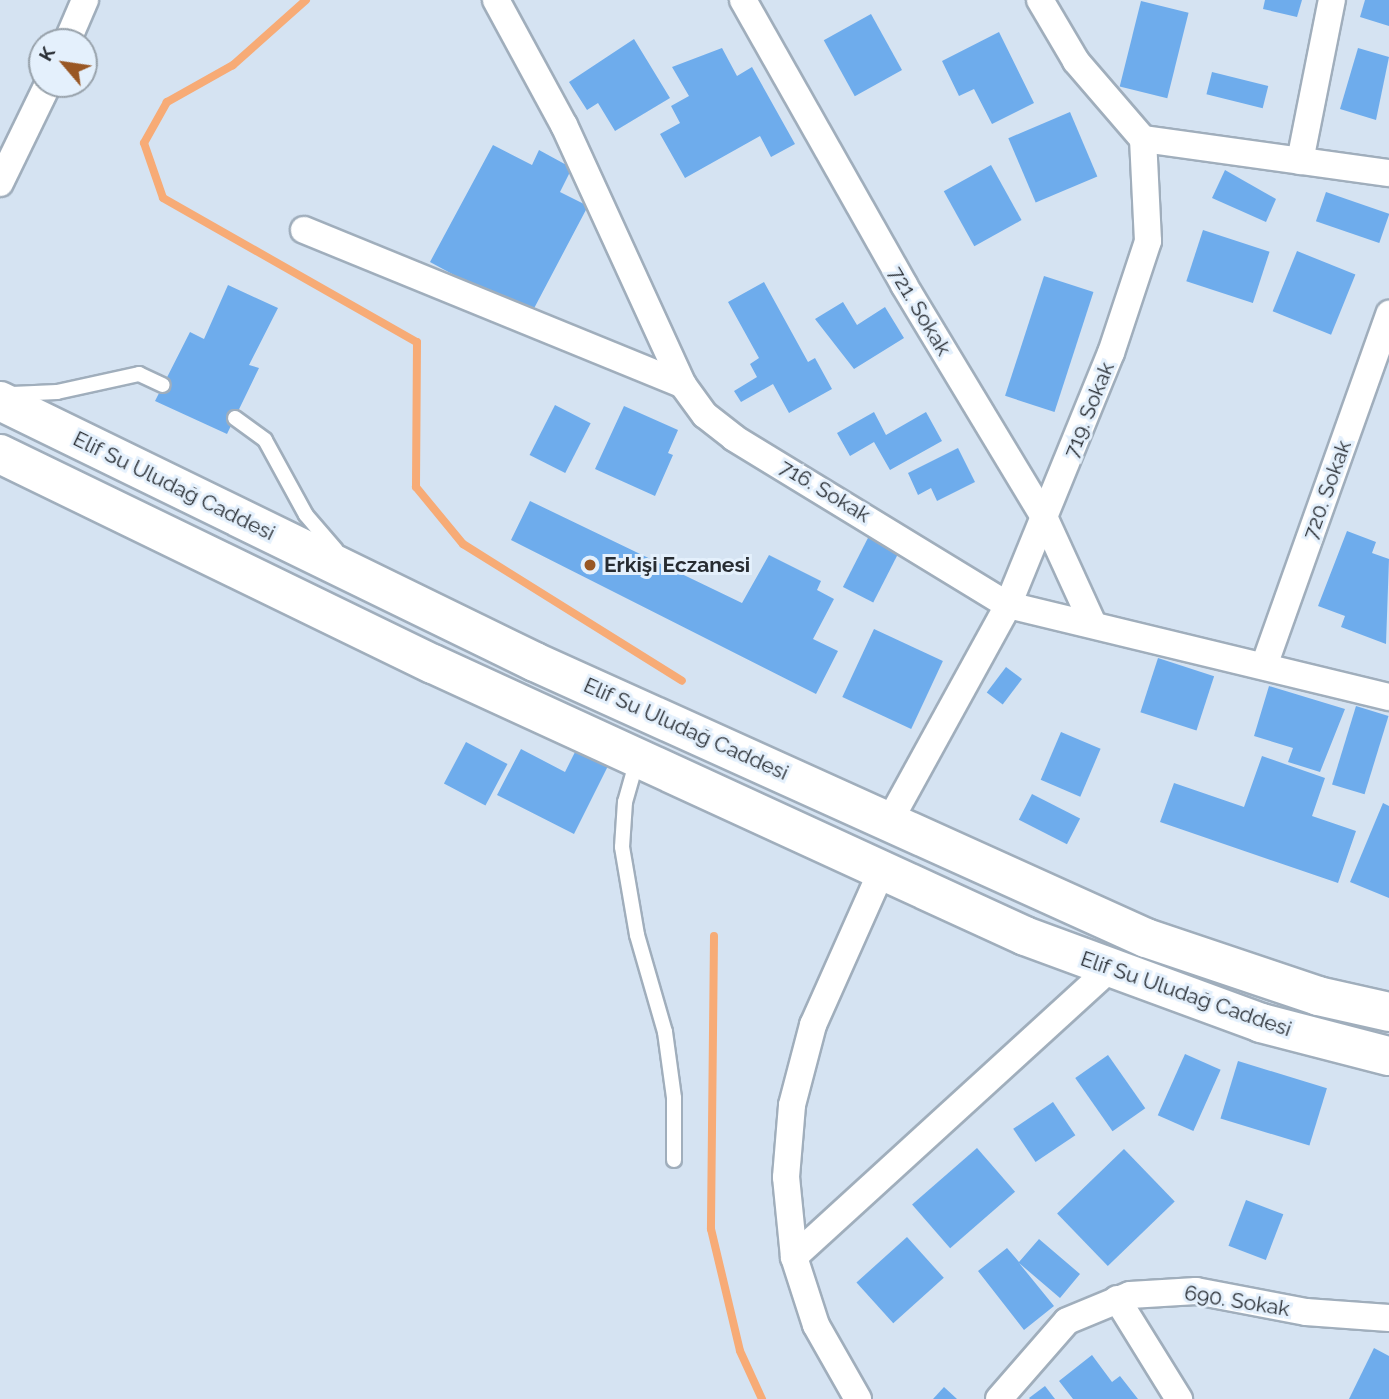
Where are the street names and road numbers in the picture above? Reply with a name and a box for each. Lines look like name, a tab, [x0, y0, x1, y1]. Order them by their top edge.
street label: 721. Sokak	[884, 262, 956, 360]
street label: 719. Sokak	[1058, 359, 1120, 461]
street label: Elif Su Uludağ Caddesi	[69, 426, 279, 546]
street label: 720. Sokak	[1298, 437, 1356, 543]
street label: 716. Sokak	[775, 454, 875, 528]
street label: Elif Su Uludağ Caddesi	[580, 672, 792, 786]
street label: Elif Su Uludağ Caddesi	[1077, 946, 1295, 1042]
street label: 690. Sokak	[1183, 1280, 1291, 1322]

